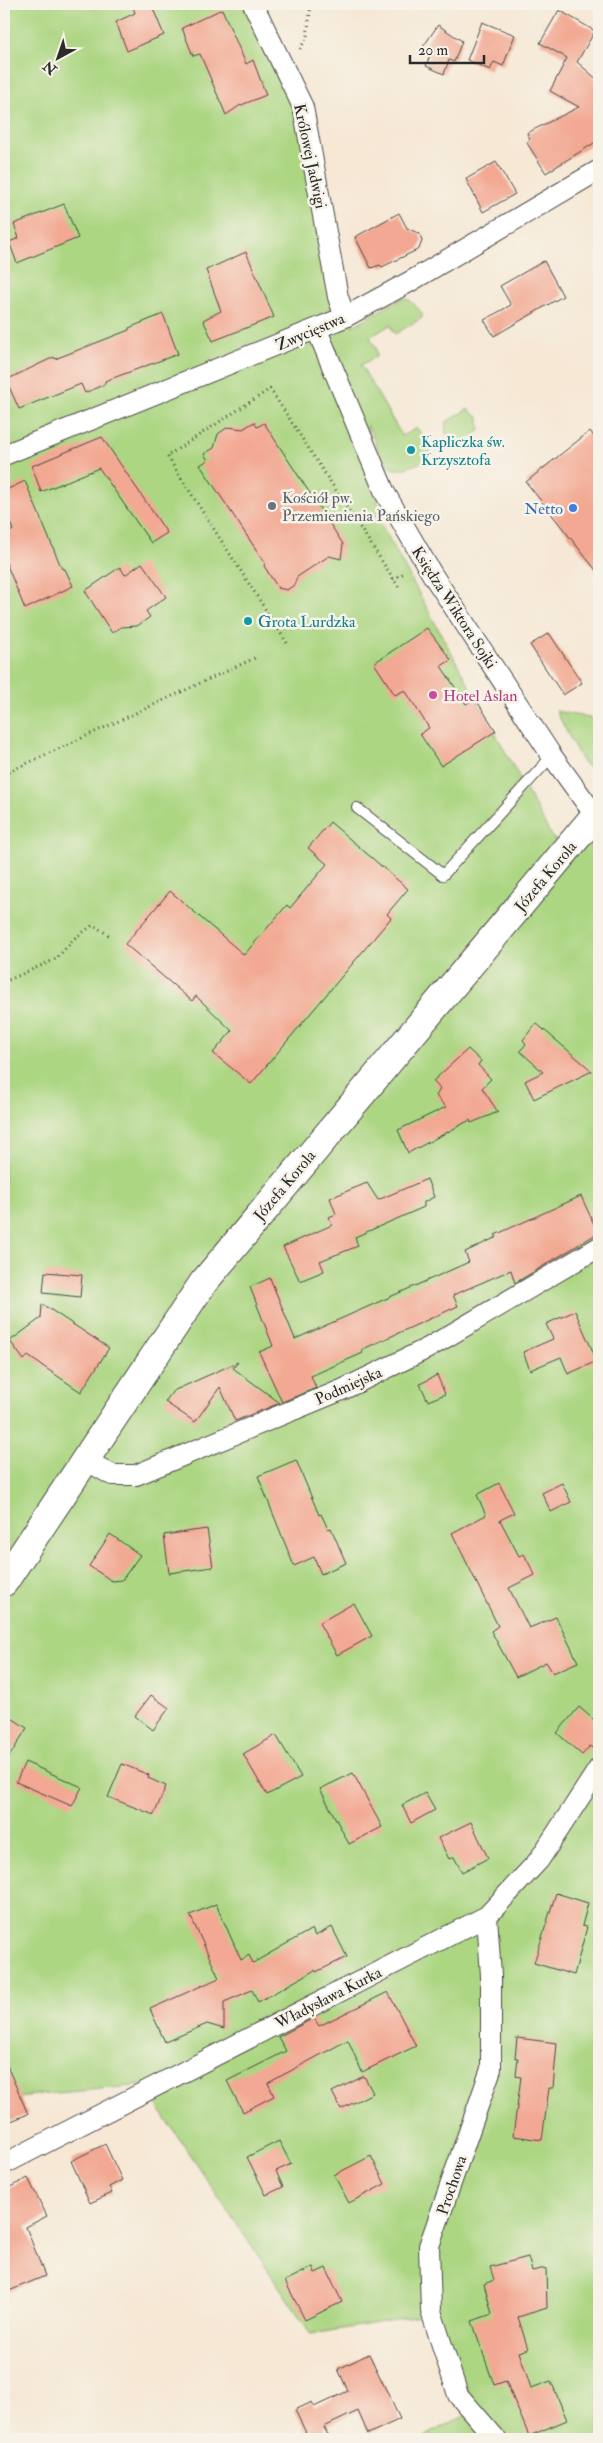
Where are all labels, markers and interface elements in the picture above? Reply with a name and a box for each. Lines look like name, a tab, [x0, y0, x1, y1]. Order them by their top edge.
north arrow	[32, 32, 82, 82]
scale bar	[410, 32, 484, 64]
text: 20 m	[418, 41, 448, 60]
text: N	[39, 57, 61, 79]
street label: Królowej Jadwigi	[288, 102, 331, 211]
street label: Zwycięstwa	[273, 308, 348, 355]
place label: Kapliczka św. Krzysztofa	[421, 432, 505, 470]
marker: Kapliczka św. Krzysztofa	[405, 444, 417, 456]
place label: Kościół pw. Przemienienia Pańskiego	[282, 488, 440, 526]
place label: Netto	[524, 499, 563, 519]
marker: Kościół pw. Przemienienia Pańskiego	[266, 500, 278, 512]
marker: Netto	[567, 502, 579, 514]
street label: Księdza Wiktora Sojki	[407, 543, 501, 673]
place label: Grota Lurdzka	[258, 612, 356, 632]
marker: Grota Lurdzka	[242, 615, 254, 627]
place label: Hotel Aslan	[443, 686, 517, 706]
marker: Hotel Aslan	[427, 689, 439, 701]
street label: Józefa Korola	[510, 837, 582, 918]
street label: Józefa Korola	[249, 1146, 321, 1227]
street label: Podmiejska	[312, 1362, 385, 1410]
street label: Władysława Kurka	[271, 1962, 386, 2034]
street label: Prochowa	[432, 2153, 472, 2218]

